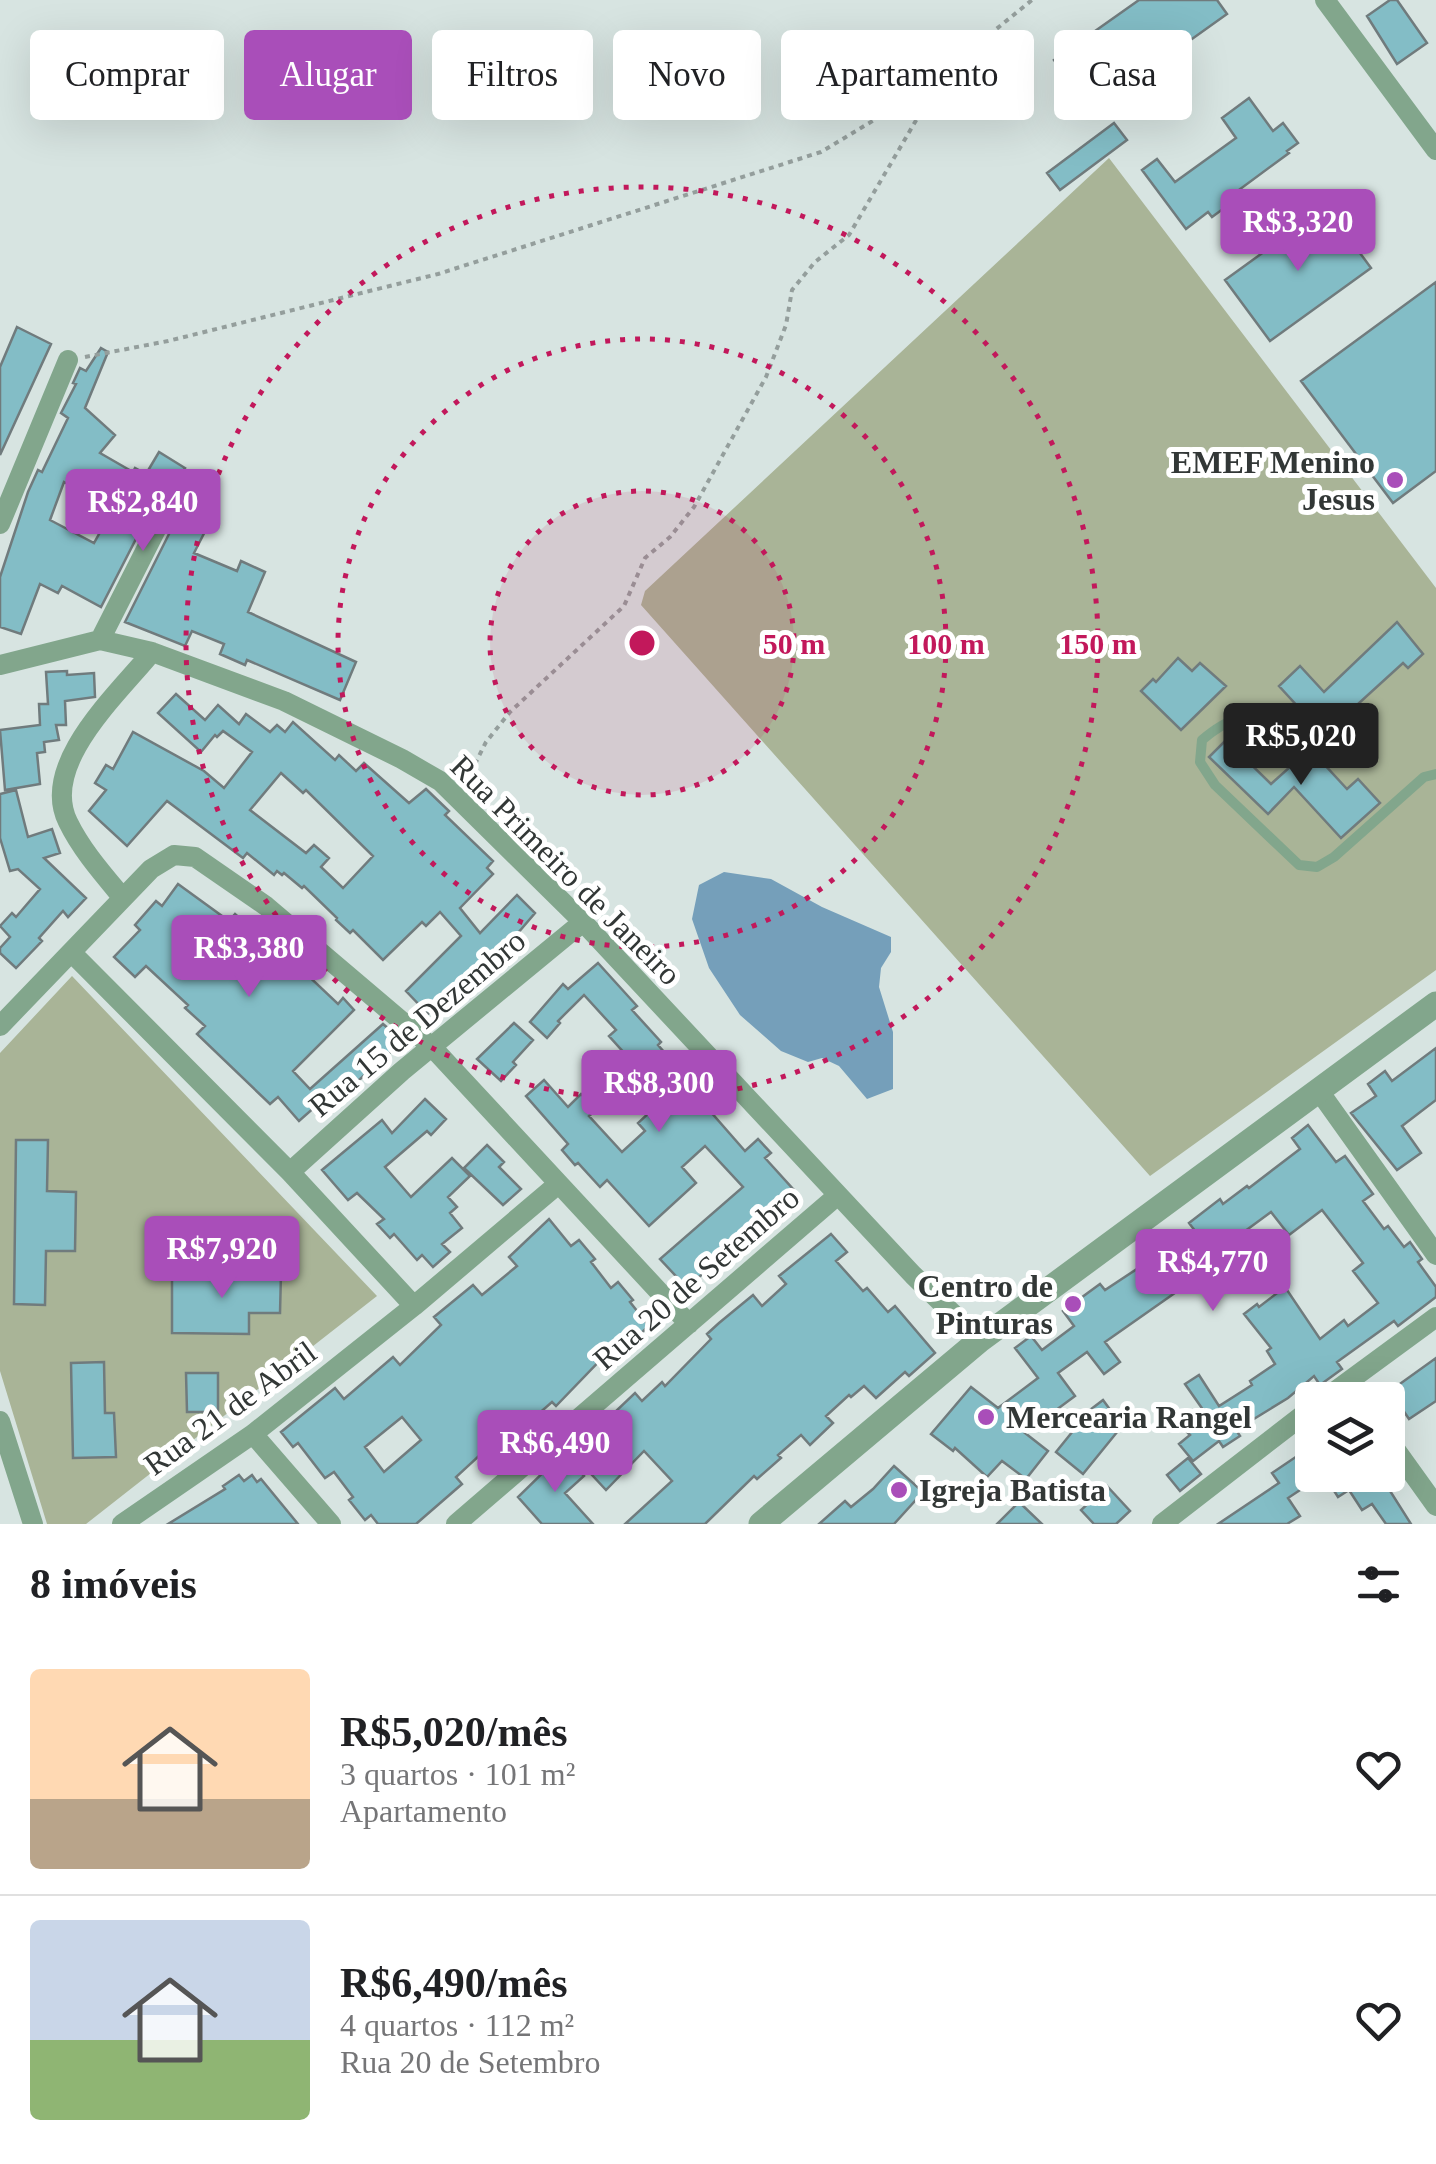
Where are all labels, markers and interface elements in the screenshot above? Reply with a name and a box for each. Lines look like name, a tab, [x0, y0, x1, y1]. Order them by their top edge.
chip: Comprar	[30, 30, 224, 120]
chip: Alugar	[244, 30, 412, 120]
chip: Filtros	[432, 30, 593, 120]
chip: Novo	[613, 30, 761, 120]
chip: Apartamento	[781, 30, 1034, 120]
chip: Casa	[1054, 30, 1192, 120]
pin: R$3,320	[1206, 189, 1390, 274]
text: R$3,320	[1242, 203, 1354, 239]
place label: EMEF Menino Jesus	[1171, 444, 1375, 517]
pin: R$2,840	[51, 469, 235, 554]
marker: EMEF Menino Jesus	[1384, 469, 1406, 491]
text: R$2,840	[87, 483, 199, 519]
centre of rings	[624, 625, 660, 661]
text: 50 m	[763, 627, 825, 660]
text: 100 m	[907, 627, 985, 660]
text: 150 m	[1059, 627, 1137, 660]
pin: R$5,020	[1209, 703, 1393, 788]
text: R$5,020	[1245, 717, 1357, 753]
street label: Rua Primeiro de Janeiro	[444, 748, 688, 992]
pin: R$3,380	[157, 915, 341, 1000]
street label: Rua 15 de Dezembro	[302, 922, 532, 1124]
text: R$3,380	[193, 929, 305, 965]
pin: R$8,300	[567, 1050, 751, 1135]
text: R$8,300	[603, 1064, 715, 1100]
street label: Rua 20 de Setembro	[586, 1179, 806, 1377]
pin: R$7,920	[130, 1216, 314, 1301]
pin: R$4,770	[1121, 1229, 1305, 1314]
text: R$7,920	[166, 1230, 278, 1266]
text: R$4,770	[1157, 1243, 1269, 1279]
place label: Centro de Pinturas	[918, 1268, 1053, 1341]
marker: Centro de Pinturas	[1062, 1293, 1084, 1315]
street label: Rua 21 de Abril	[137, 1334, 323, 1482]
map controls	[1295, 1382, 1405, 1492]
button: layers	[1295, 1382, 1405, 1492]
place label: Mercearia Rangel	[1006, 1399, 1252, 1435]
marker: Mercearia Rangel	[975, 1406, 997, 1428]
pin: R$6,490	[463, 1410, 647, 1495]
text: R$6,490	[499, 1424, 611, 1460]
place label: Igreja Batista	[919, 1472, 1106, 1508]
marker: Igreja Batista	[888, 1479, 910, 1501]
icon: filters	[1351, 1557, 1406, 1612]
text: 8 imóveis	[30, 1561, 197, 1607]
icon: home	[110, 1709, 230, 1829]
text: R$5,020/mês	[340, 1709, 567, 1755]
icon: heart	[1351, 1742, 1406, 1797]
text: 3 quartos · 101 m²	[340, 1756, 575, 1792]
text: Apartamento	[340, 1793, 507, 1829]
icon: home	[110, 1960, 230, 2080]
text: R$6,490/mês	[340, 1960, 567, 2006]
icon: heart	[1351, 1993, 1406, 2048]
text: 4 quartos · 112 m²	[340, 2007, 574, 2043]
text: Rua 20 de Setembro	[340, 2044, 600, 2080]

